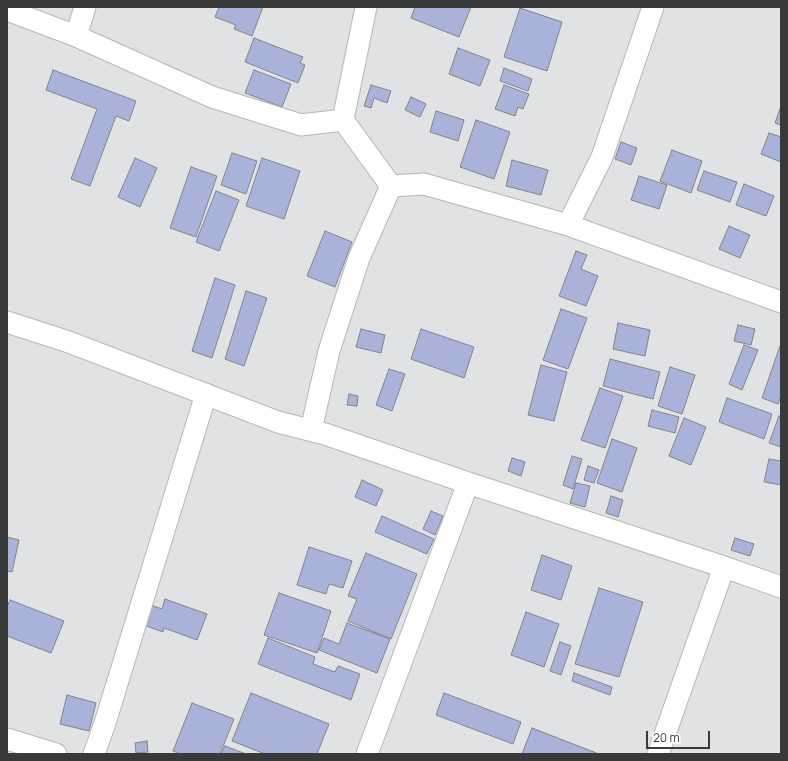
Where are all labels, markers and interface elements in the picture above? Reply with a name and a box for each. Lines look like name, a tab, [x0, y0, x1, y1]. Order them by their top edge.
scale bar	[648, 723, 712, 749]
text: 20 m	[653, 729, 680, 746]

